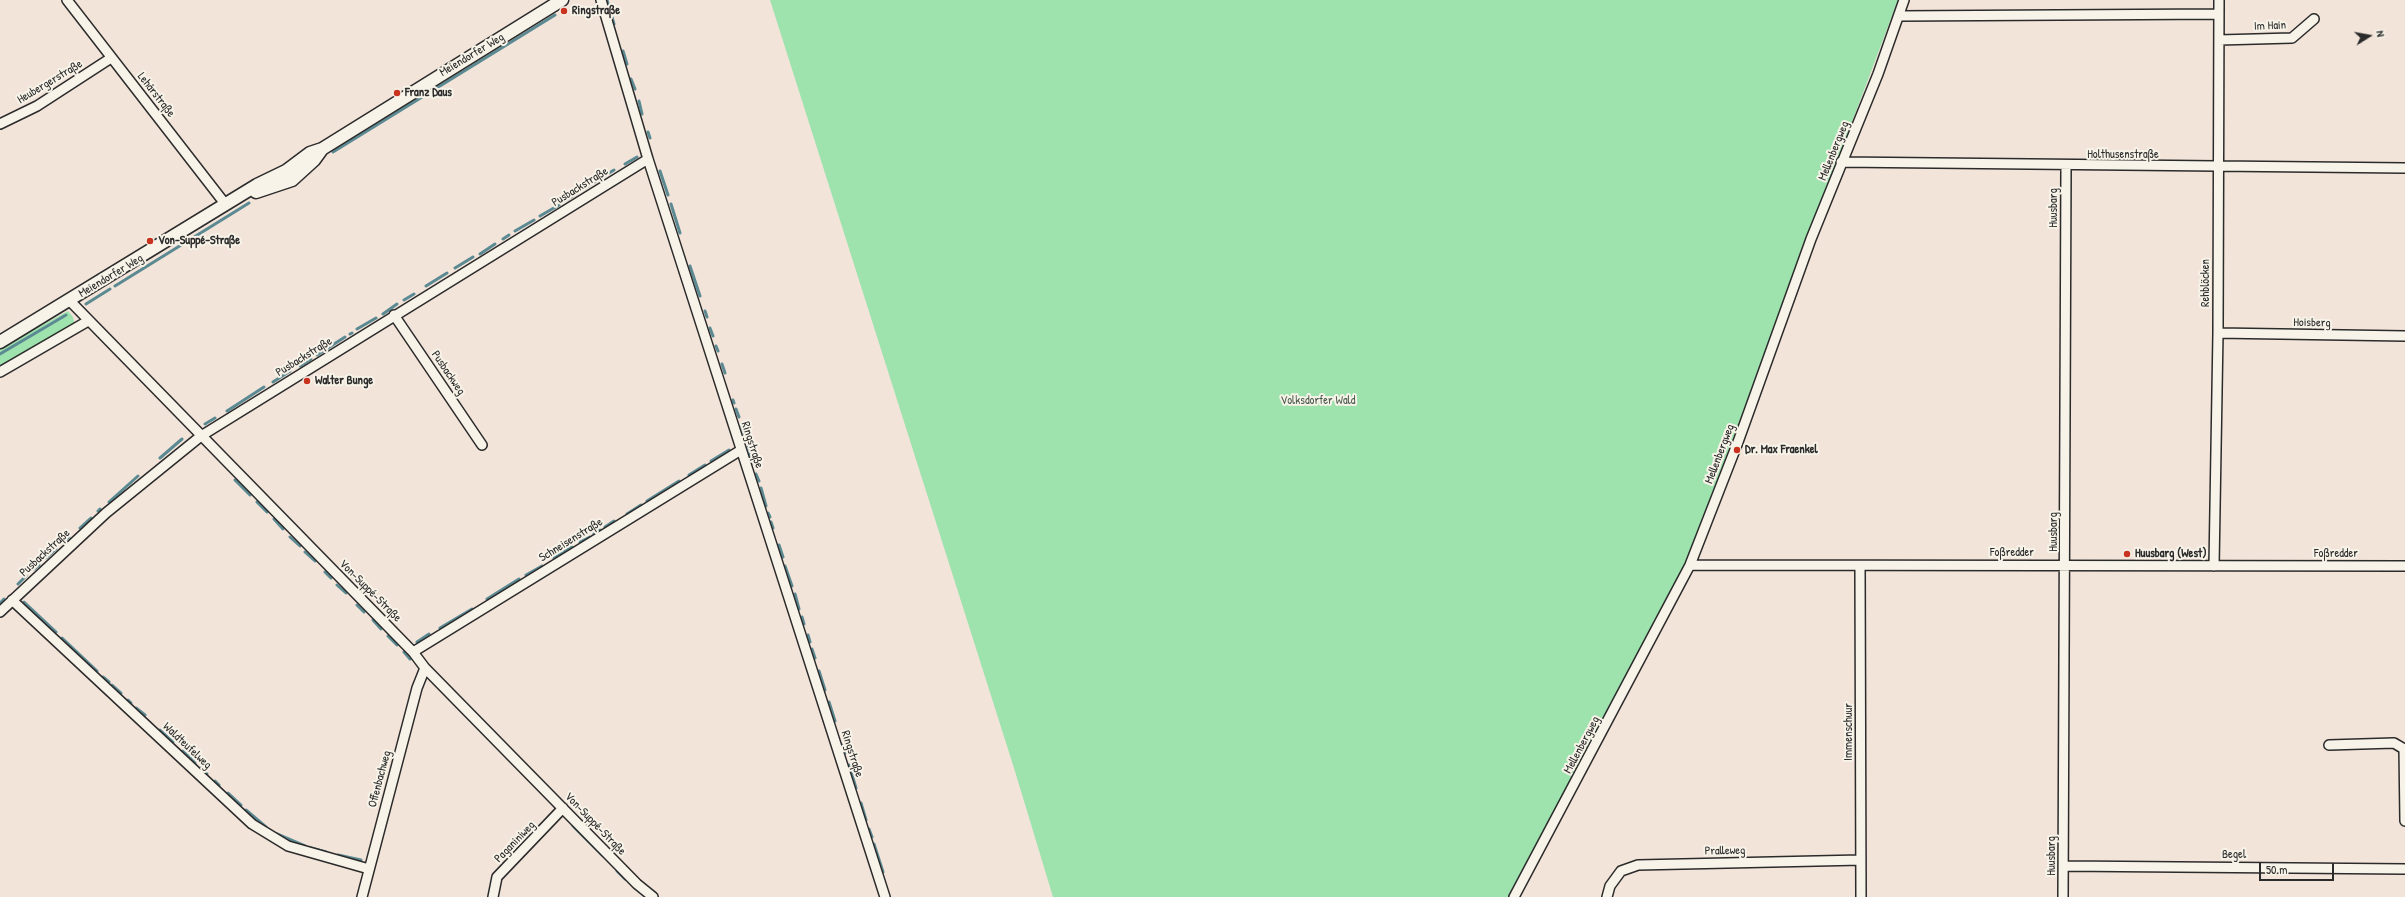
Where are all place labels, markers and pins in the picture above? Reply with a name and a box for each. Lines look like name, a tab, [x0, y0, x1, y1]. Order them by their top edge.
place label: Ringstraße	[572, 4, 620, 18]
marker: Ringstraße	[559, 6, 569, 16]
place label: Franz Daus	[405, 86, 452, 100]
marker: Franz Daus	[392, 88, 402, 98]
place label: Von-Suppé-Straße	[158, 234, 240, 248]
marker: Von-Suppé-Straße	[145, 236, 155, 246]
place label: Walter Bunge	[315, 374, 373, 388]
marker: Walter Bunge	[302, 376, 312, 386]
place label: Dr. Max Fraenkel	[1745, 443, 1818, 457]
marker: Dr. Max Fraenkel	[1732, 445, 1742, 455]
place label: Huusbarg (West)	[2135, 547, 2206, 561]
marker: Huusbarg (West)	[2122, 549, 2132, 559]

